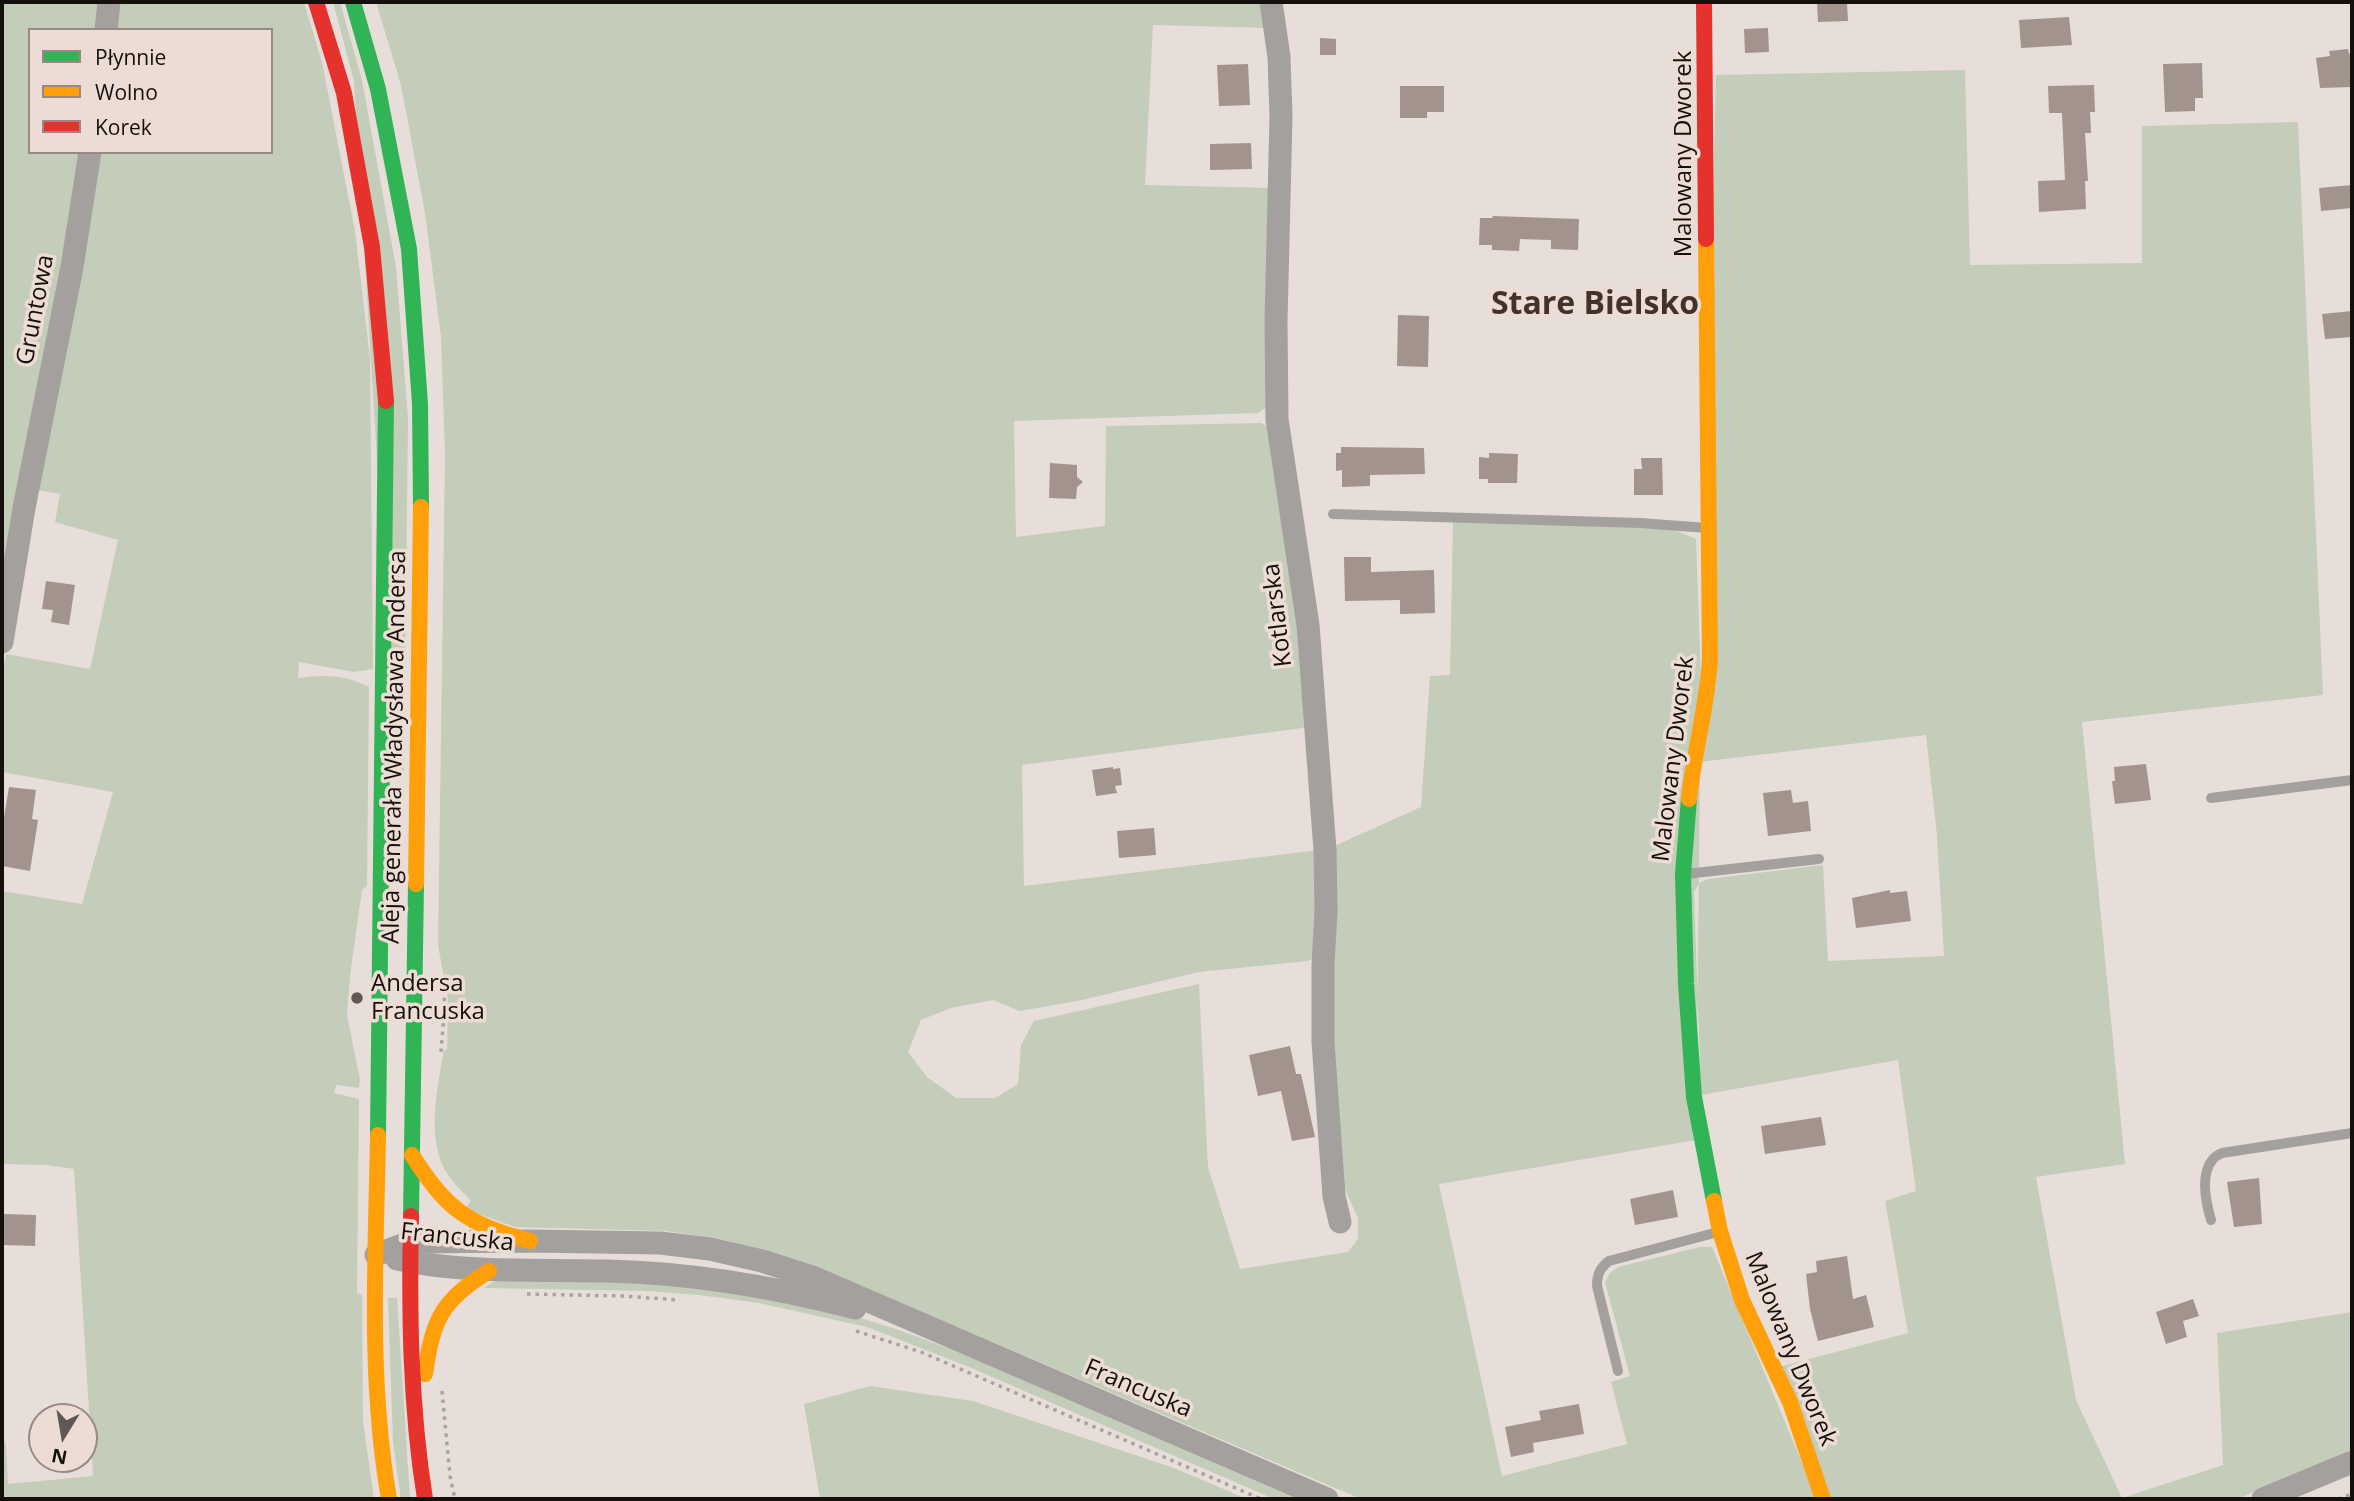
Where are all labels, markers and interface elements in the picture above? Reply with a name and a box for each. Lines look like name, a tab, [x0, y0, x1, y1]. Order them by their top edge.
legend	[28, 28, 273, 154]
text: Płynnie	[95, 43, 166, 71]
street label: Malowany Dworek	[1670, 51, 1698, 257]
text: Wolno	[95, 78, 158, 106]
text: Korek	[95, 113, 152, 141]
street label: Gruntowa	[11, 252, 61, 368]
district label: Stare Bielsko	[1491, 286, 1699, 324]
street label: Aleja generała Władysława Andersa	[377, 550, 413, 944]
street label: Kotlarska	[1257, 561, 1299, 669]
street label: Malowany Dworek	[1647, 655, 1701, 863]
place label: Andersa Francuska	[371, 970, 485, 1026]
marker: Andersa Francuska	[349, 990, 365, 1006]
street label: Francuska	[399, 1218, 515, 1258]
street label: Malowany Dworek	[1738, 1248, 1842, 1450]
street label: Francuska	[1080, 1354, 1196, 1424]
north arrow	[28, 1403, 98, 1473]
text: N	[49, 1442, 69, 1471]

